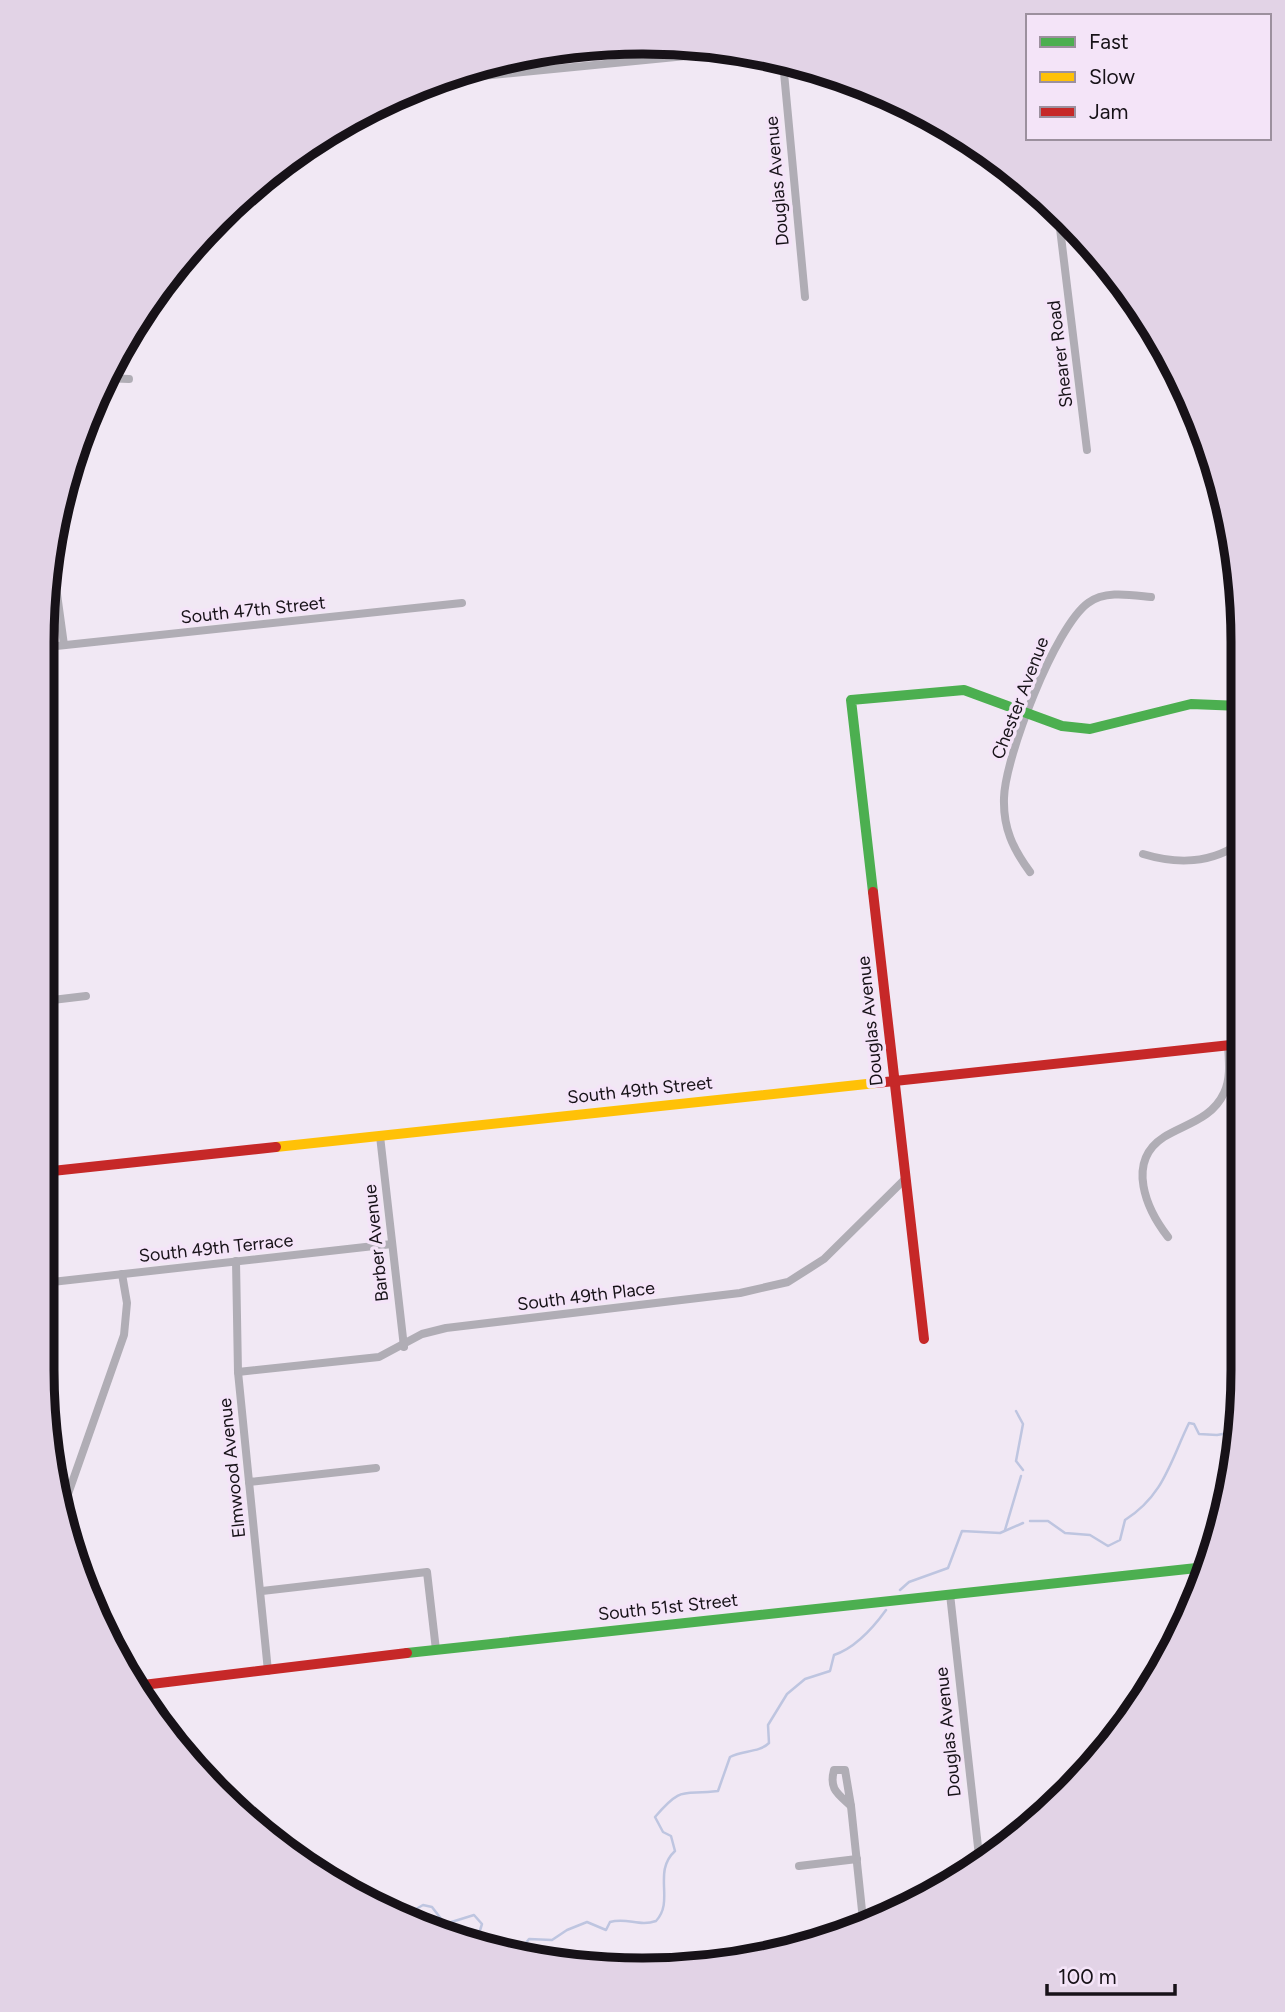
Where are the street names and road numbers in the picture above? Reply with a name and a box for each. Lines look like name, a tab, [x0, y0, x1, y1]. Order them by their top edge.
street label: Douglas Avenue	[760, 115, 794, 247]
street label: Shearer Road	[1043, 299, 1077, 409]
street label: South 47th Street	[180, 591, 327, 629]
street label: Chester Avenue	[987, 634, 1053, 762]
street label: Douglas Avenue	[852, 955, 888, 1087]
street label: South 49th Street	[566, 1071, 714, 1109]
street label: Barber Avenue	[359, 1183, 393, 1303]
street label: South 49th Terrace	[138, 1229, 294, 1267]
street label: South 49th Place	[516, 1277, 656, 1315]
street label: Elmwood Avenue	[214, 1397, 250, 1539]
street label: South 51st Street	[597, 1589, 739, 1625]
street label: Douglas Avenue	[930, 1666, 966, 1798]

